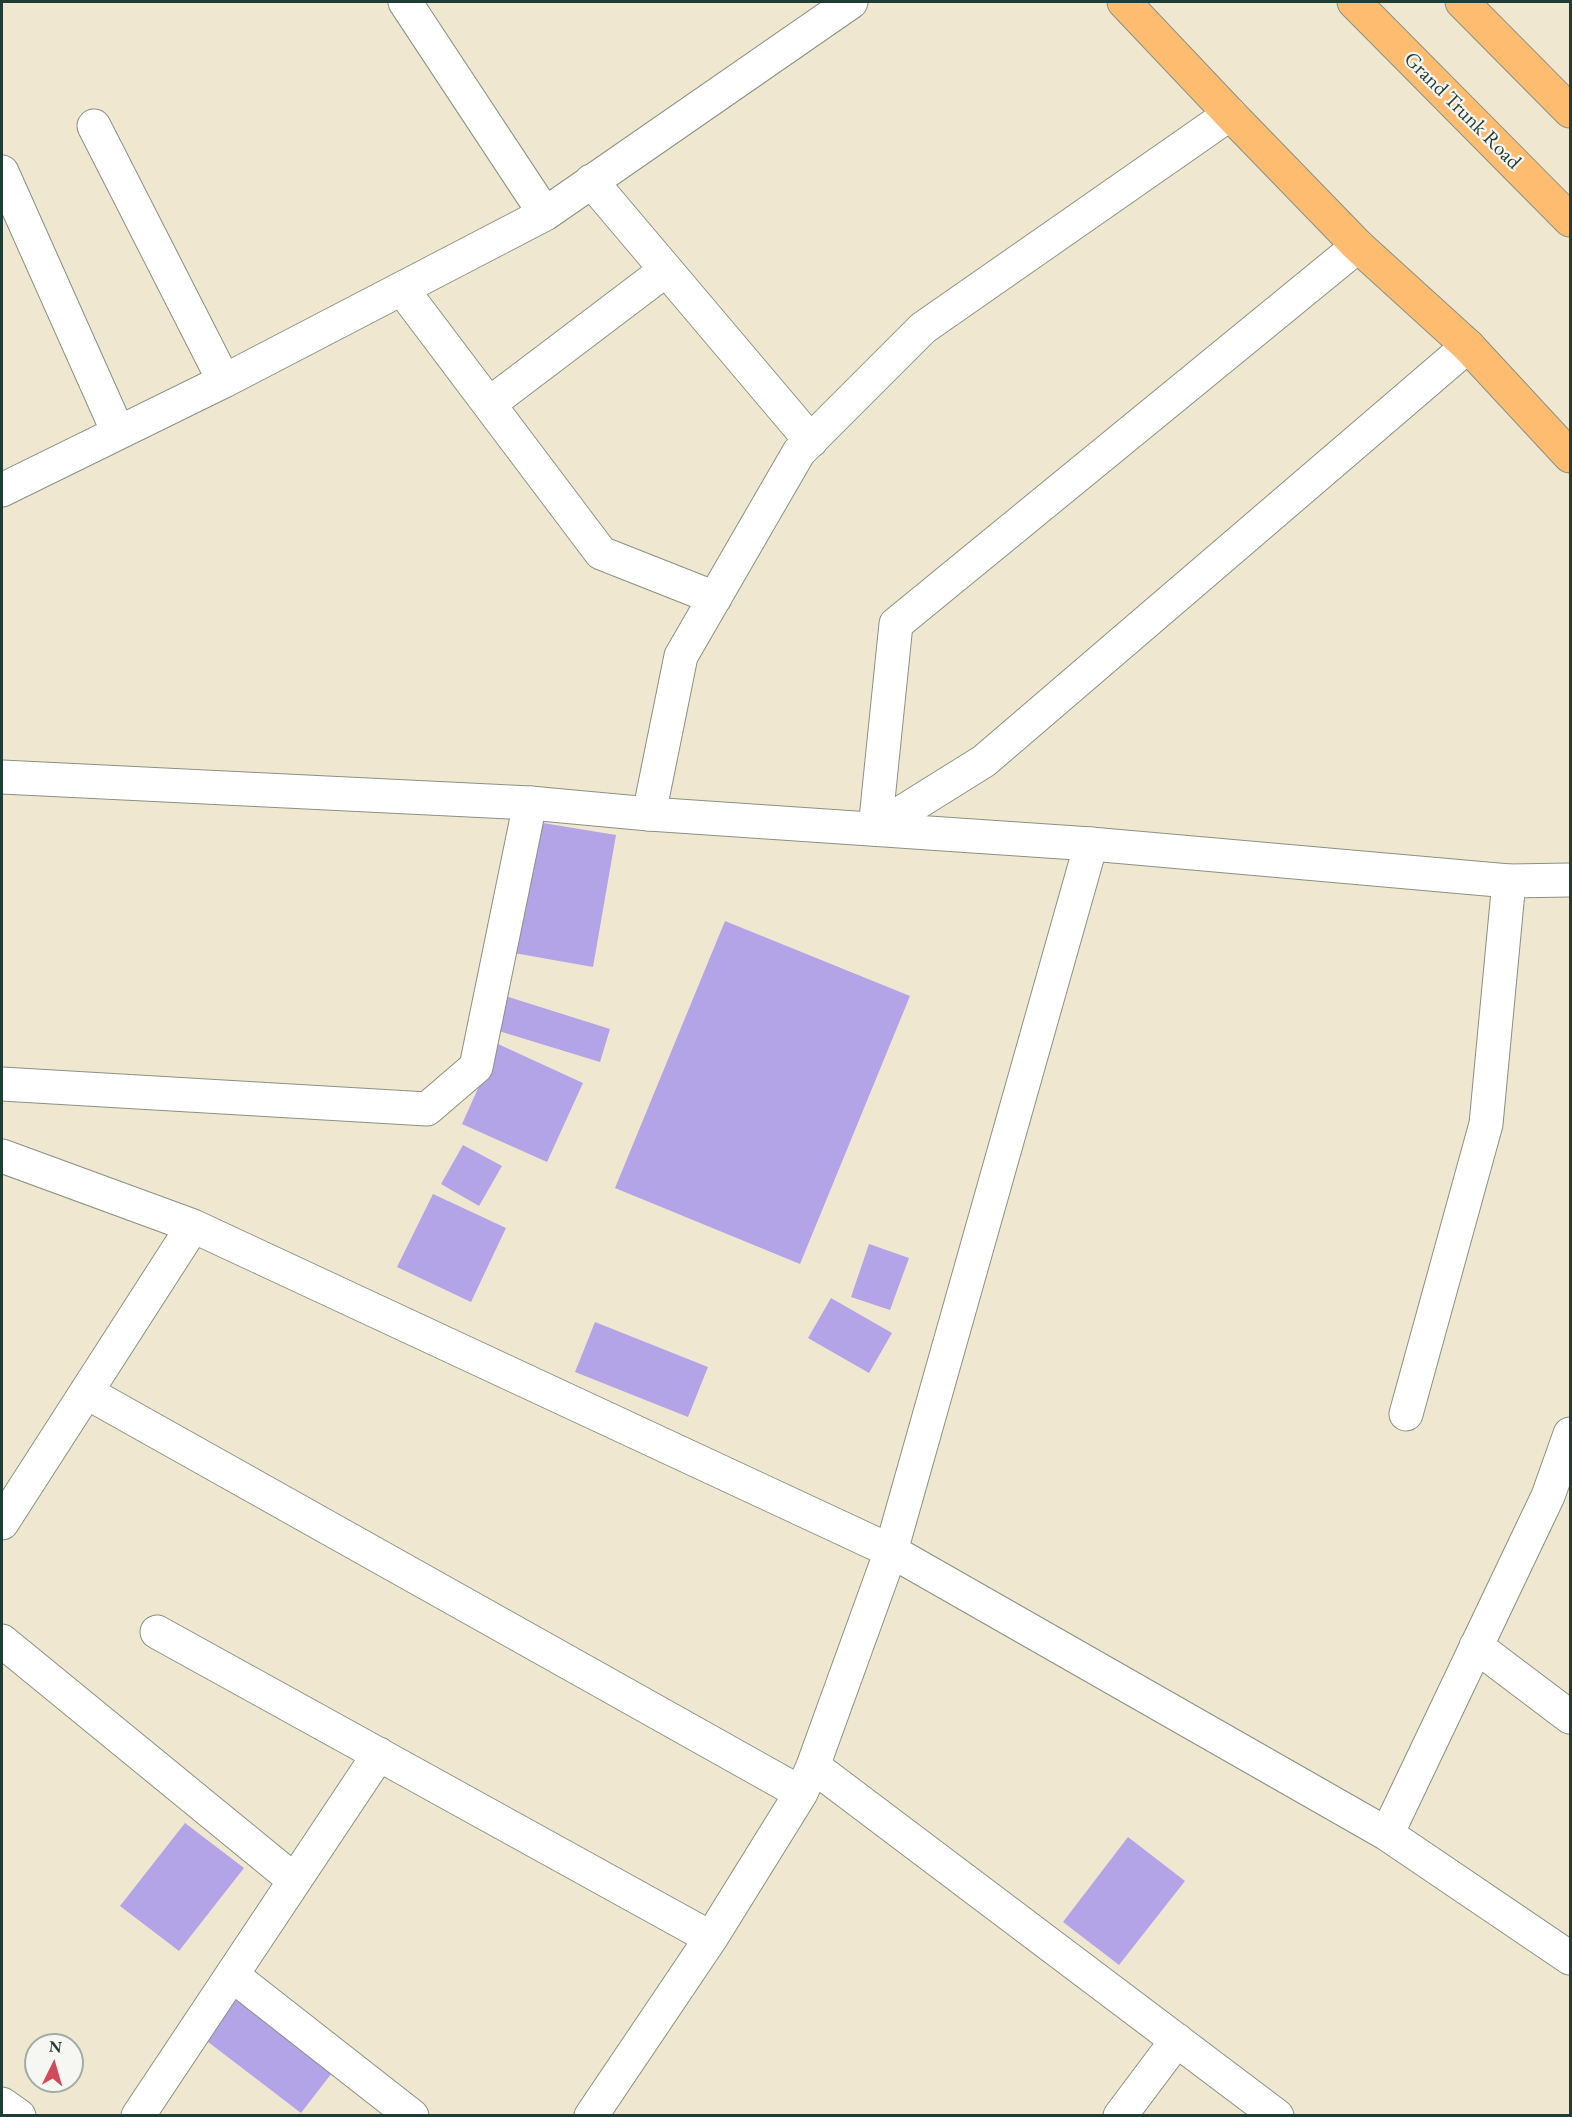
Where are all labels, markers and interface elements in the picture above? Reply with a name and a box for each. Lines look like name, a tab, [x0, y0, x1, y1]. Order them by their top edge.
street label: Grand Trunk Road	[1398, 47, 1526, 175]
north arrow	[24, 2033, 84, 2093]
text: N	[48, 2036, 63, 2058]

